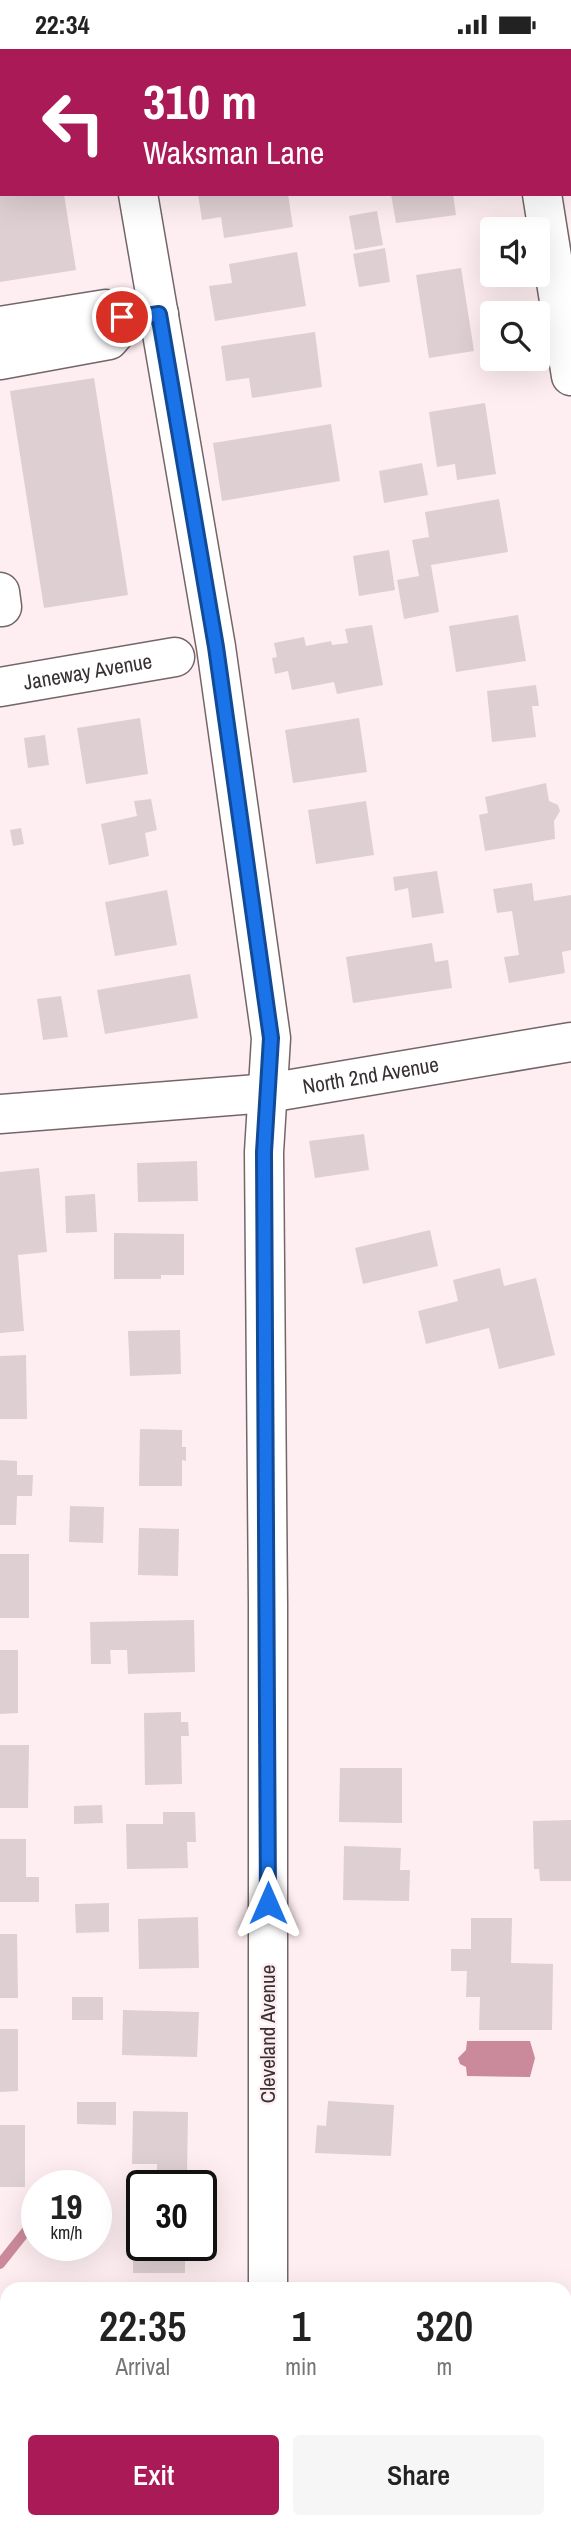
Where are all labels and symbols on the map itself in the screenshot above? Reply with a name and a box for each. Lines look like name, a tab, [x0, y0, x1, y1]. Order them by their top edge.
pin	[92, 287, 152, 347]
street label: Janeway Avenue	[21, 646, 154, 697]
street label: North 2nd Avenue	[300, 1049, 441, 1101]
position arrow	[231, 1866, 305, 1940]
street label: Cleveland Avenue	[253, 1965, 282, 2103]
speed limit sign: 30	[126, 2170, 217, 2261]

